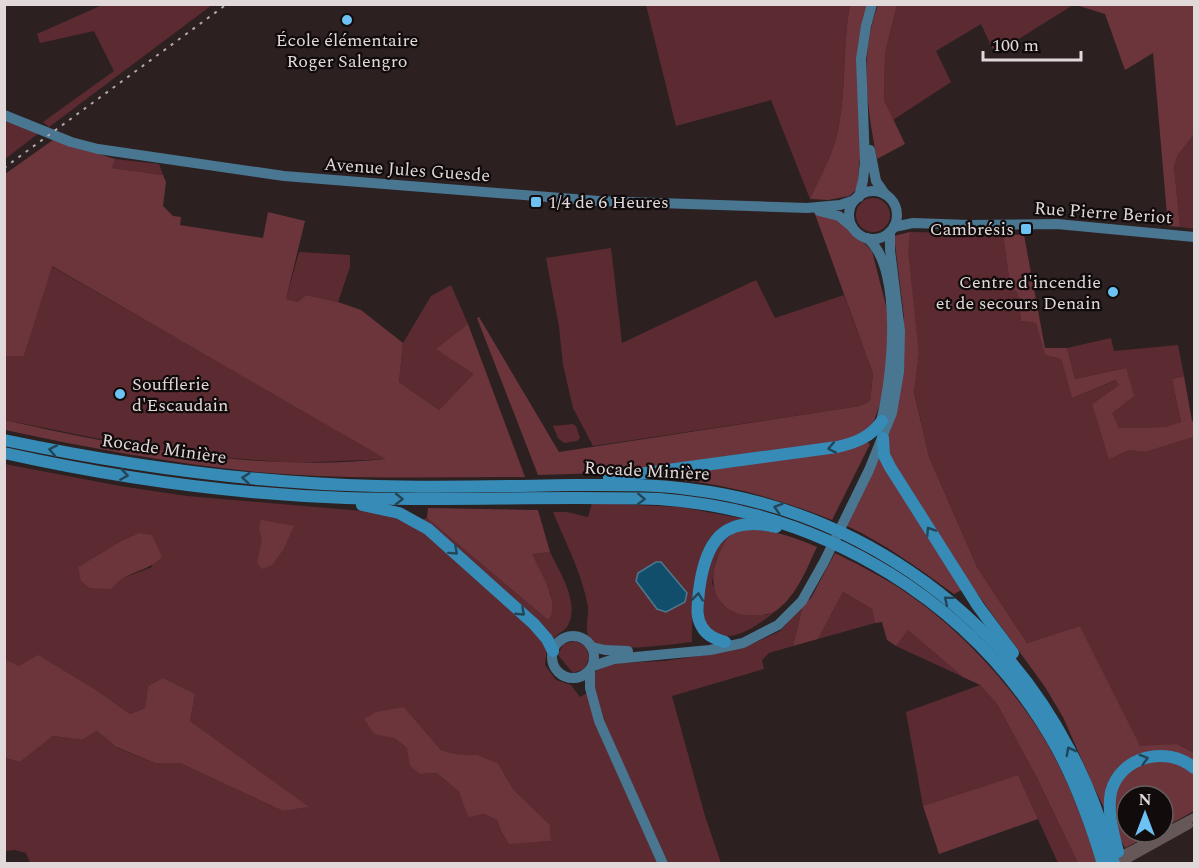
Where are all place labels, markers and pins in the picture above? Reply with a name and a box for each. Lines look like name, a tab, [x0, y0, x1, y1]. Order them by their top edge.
marker: École élémentaire Roger Salengro	[340, 13, 354, 27]
place label: École élémentaire Roger Salengro	[276, 27, 418, 75]
place label: 1/4 de 6 Heures	[548, 189, 669, 216]
marker: 1/4 de 6 Heures	[529, 195, 543, 209]
place label: Cambrésis	[930, 216, 1014, 243]
marker: Cambrésis	[1019, 222, 1033, 236]
place label: Centre d'incendie et de secours Denain	[936, 269, 1101, 317]
marker: Centre d'incendie et de secours Denain	[1106, 285, 1120, 299]
place label: Soufflerie d'Escaudain	[132, 371, 229, 419]
marker: Soufflerie d'Escaudain	[113, 387, 127, 401]

